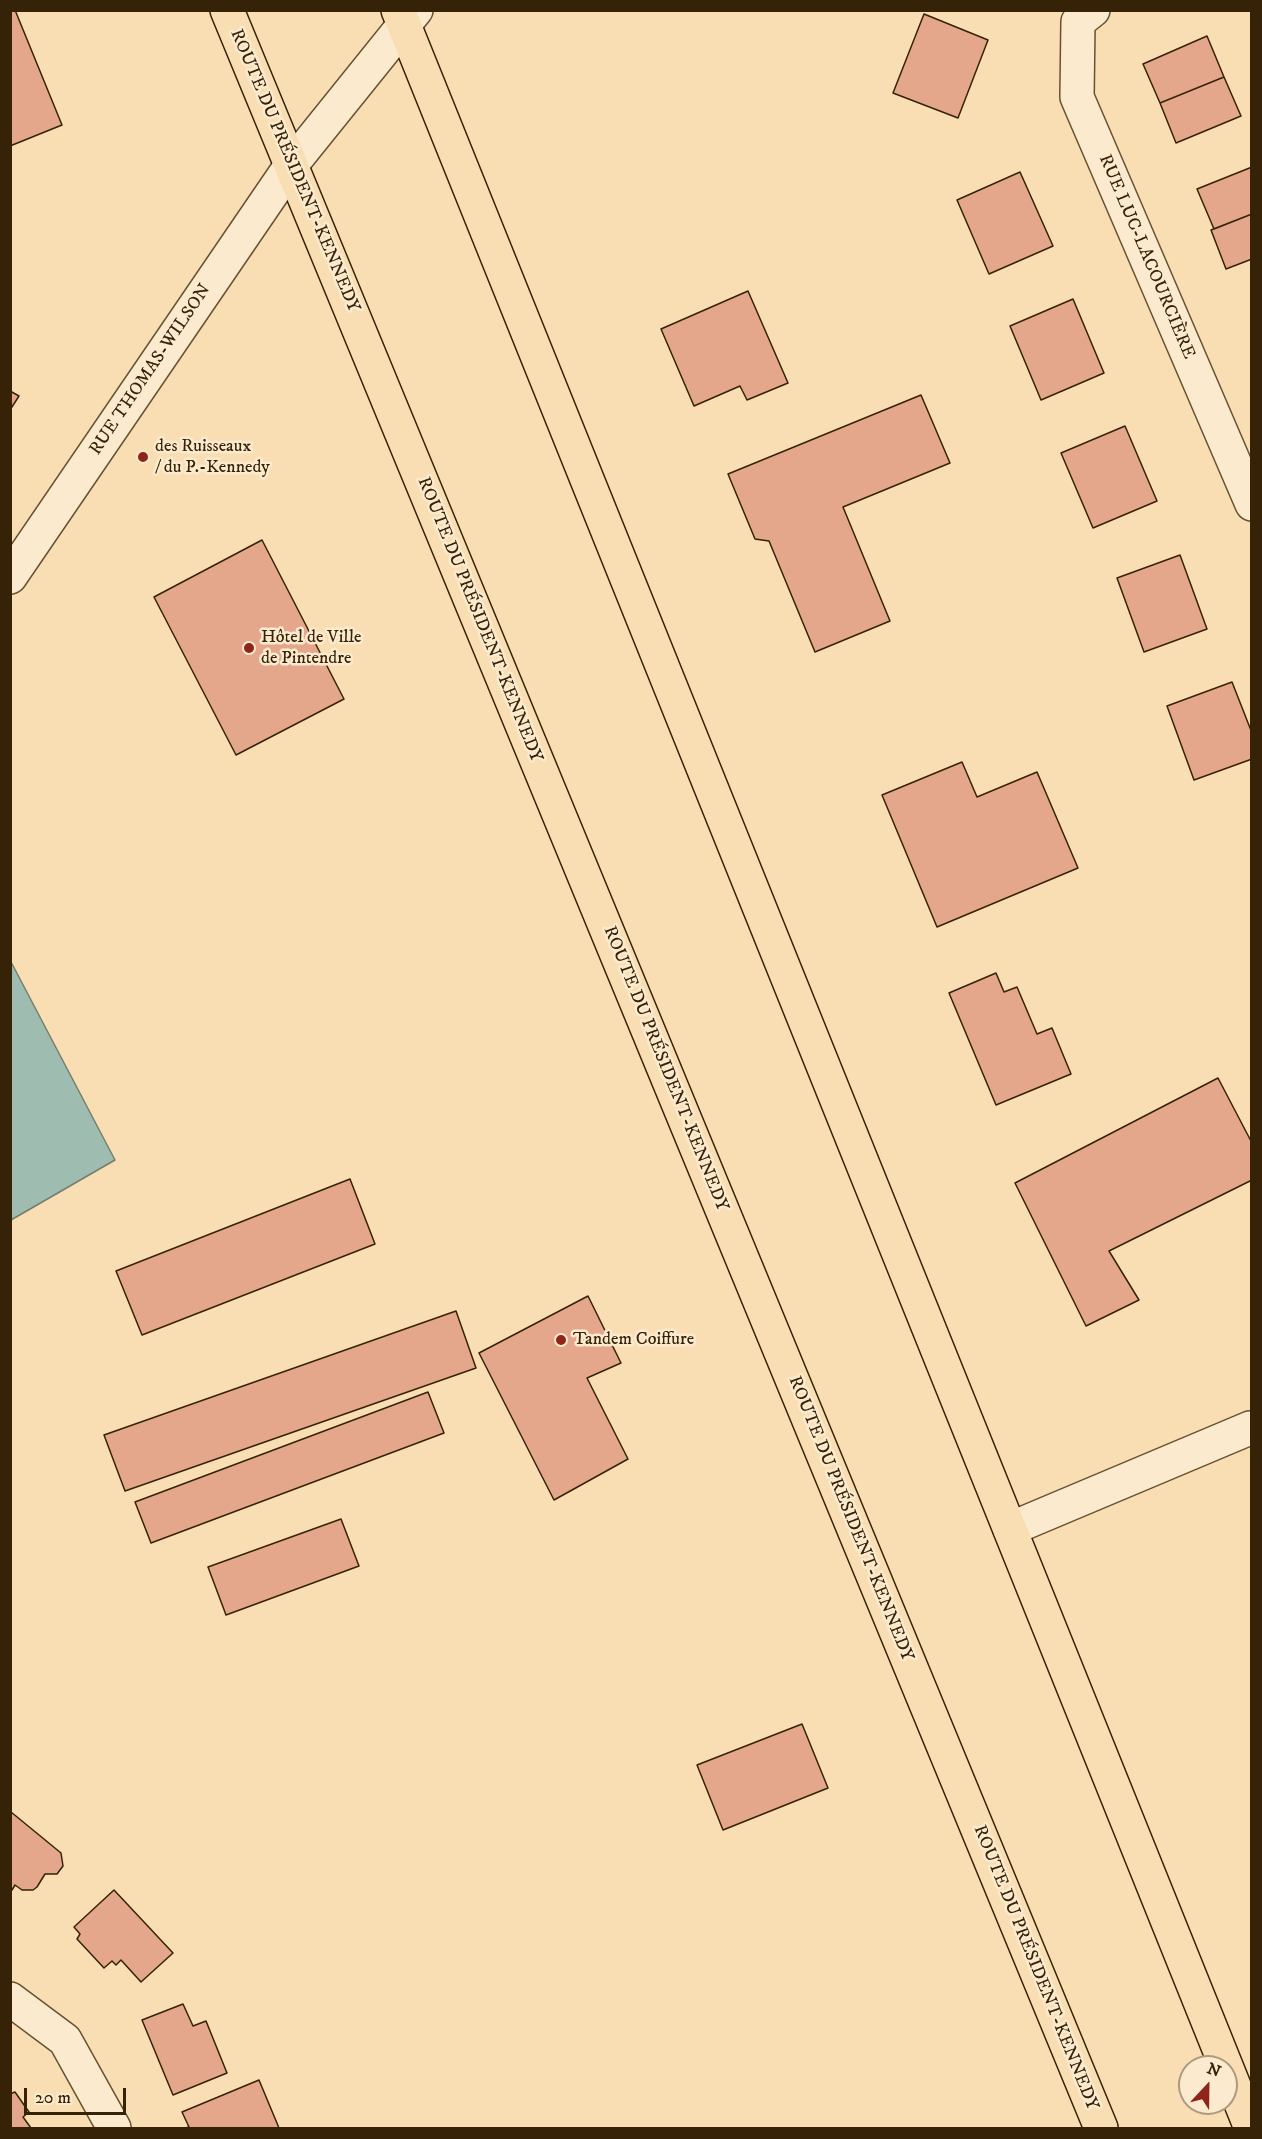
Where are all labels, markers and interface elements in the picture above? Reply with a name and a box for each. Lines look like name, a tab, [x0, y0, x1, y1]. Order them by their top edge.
street label: ROUTE DU PRÉSIDENT-KENNEDY	[224, 26, 364, 316]
street label: RUE LUC-LACOURCIÈRE	[1093, 152, 1199, 362]
street label: RUE THOMAS-WILSON	[86, 280, 216, 460]
place label: des Ruisseaux / du P.-Kennedy	[155, 436, 270, 478]
marker: des Ruisseaux / du P.-Kennedy	[136, 450, 150, 464]
street label: ROUTE DU PRÉSIDENT-KENNEDY	[412, 474, 546, 766]
place label: Hôtel de Ville de Pintendre	[261, 627, 361, 670]
marker: Hôtel de Ville de Pintendre	[242, 641, 256, 655]
street label: ROUTE DU PRÉSIDENT-KENNEDY	[598, 923, 732, 1215]
place label: Tandem Coiffure	[573, 1329, 694, 1351]
marker: Tandem Coiffure	[554, 1333, 568, 1347]
street label: ROUTE DU PRÉSIDENT-KENNEDY	[783, 1373, 917, 1665]
street label: ROUTE DU PRÉSIDENT-KENNEDY	[968, 1822, 1102, 2114]
north arrow	[1178, 2055, 1238, 2115]
text: N	[1204, 2058, 1224, 2082]
scale bar	[27, 2076, 129, 2114]
text: 20 m	[35, 2087, 71, 2109]

